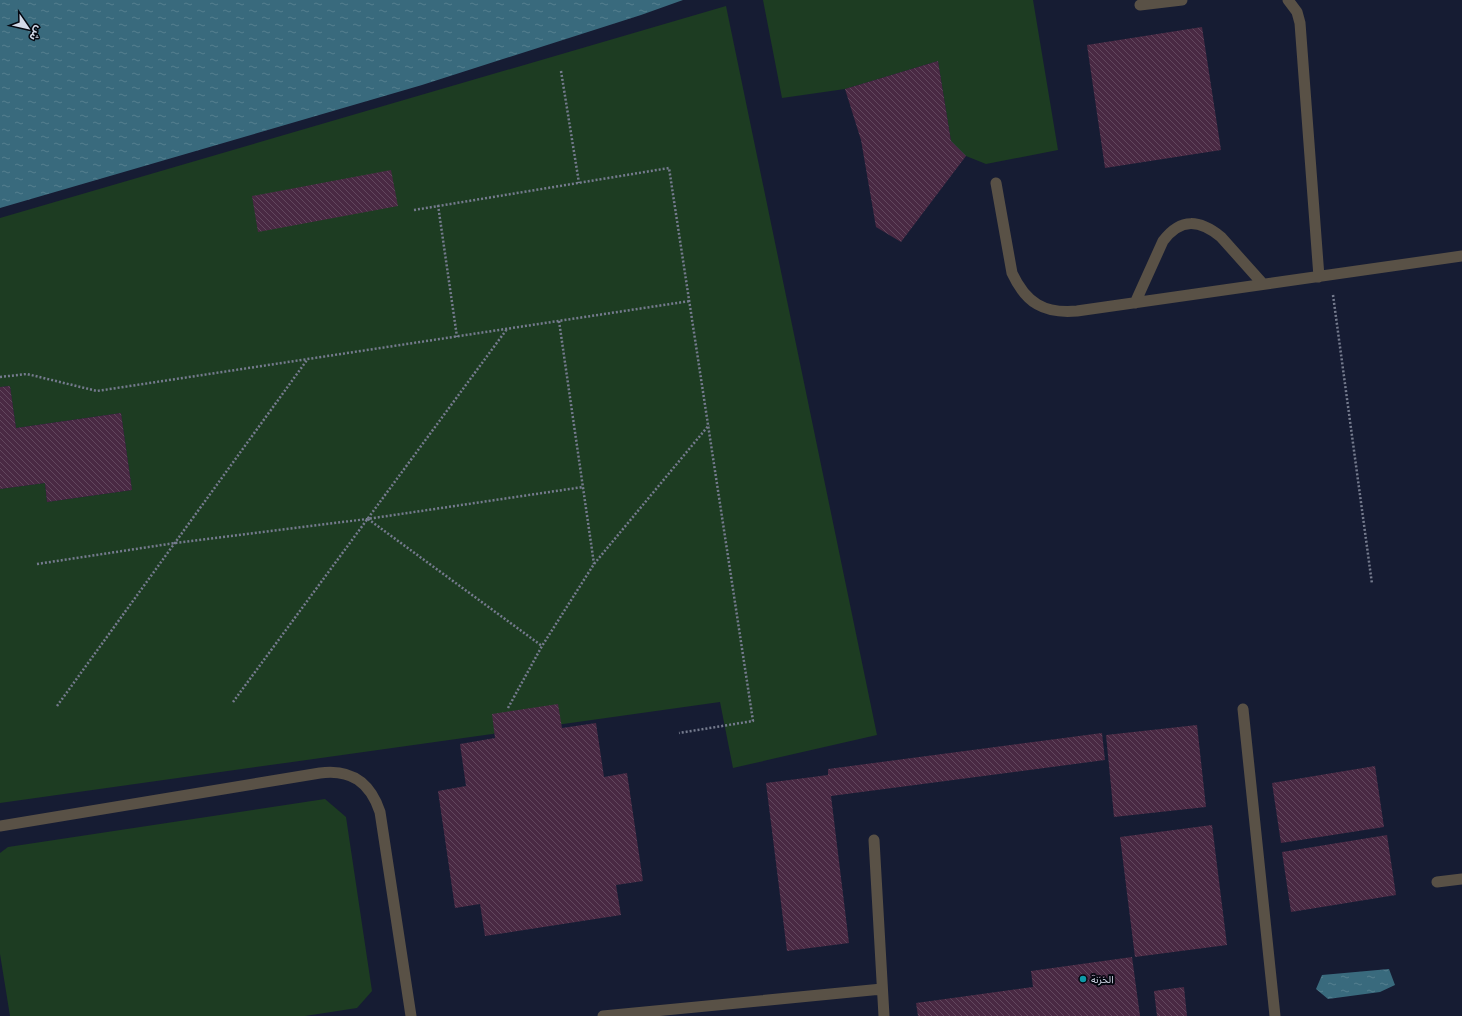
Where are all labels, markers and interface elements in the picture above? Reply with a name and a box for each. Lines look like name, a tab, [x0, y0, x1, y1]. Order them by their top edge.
north arrow	[8, 8, 48, 48]
text: ش	[26, 23, 47, 44]
place label: الخزنة	[1091, 972, 1114, 986]
marker: الخزنة	[1078, 974, 1088, 984]

